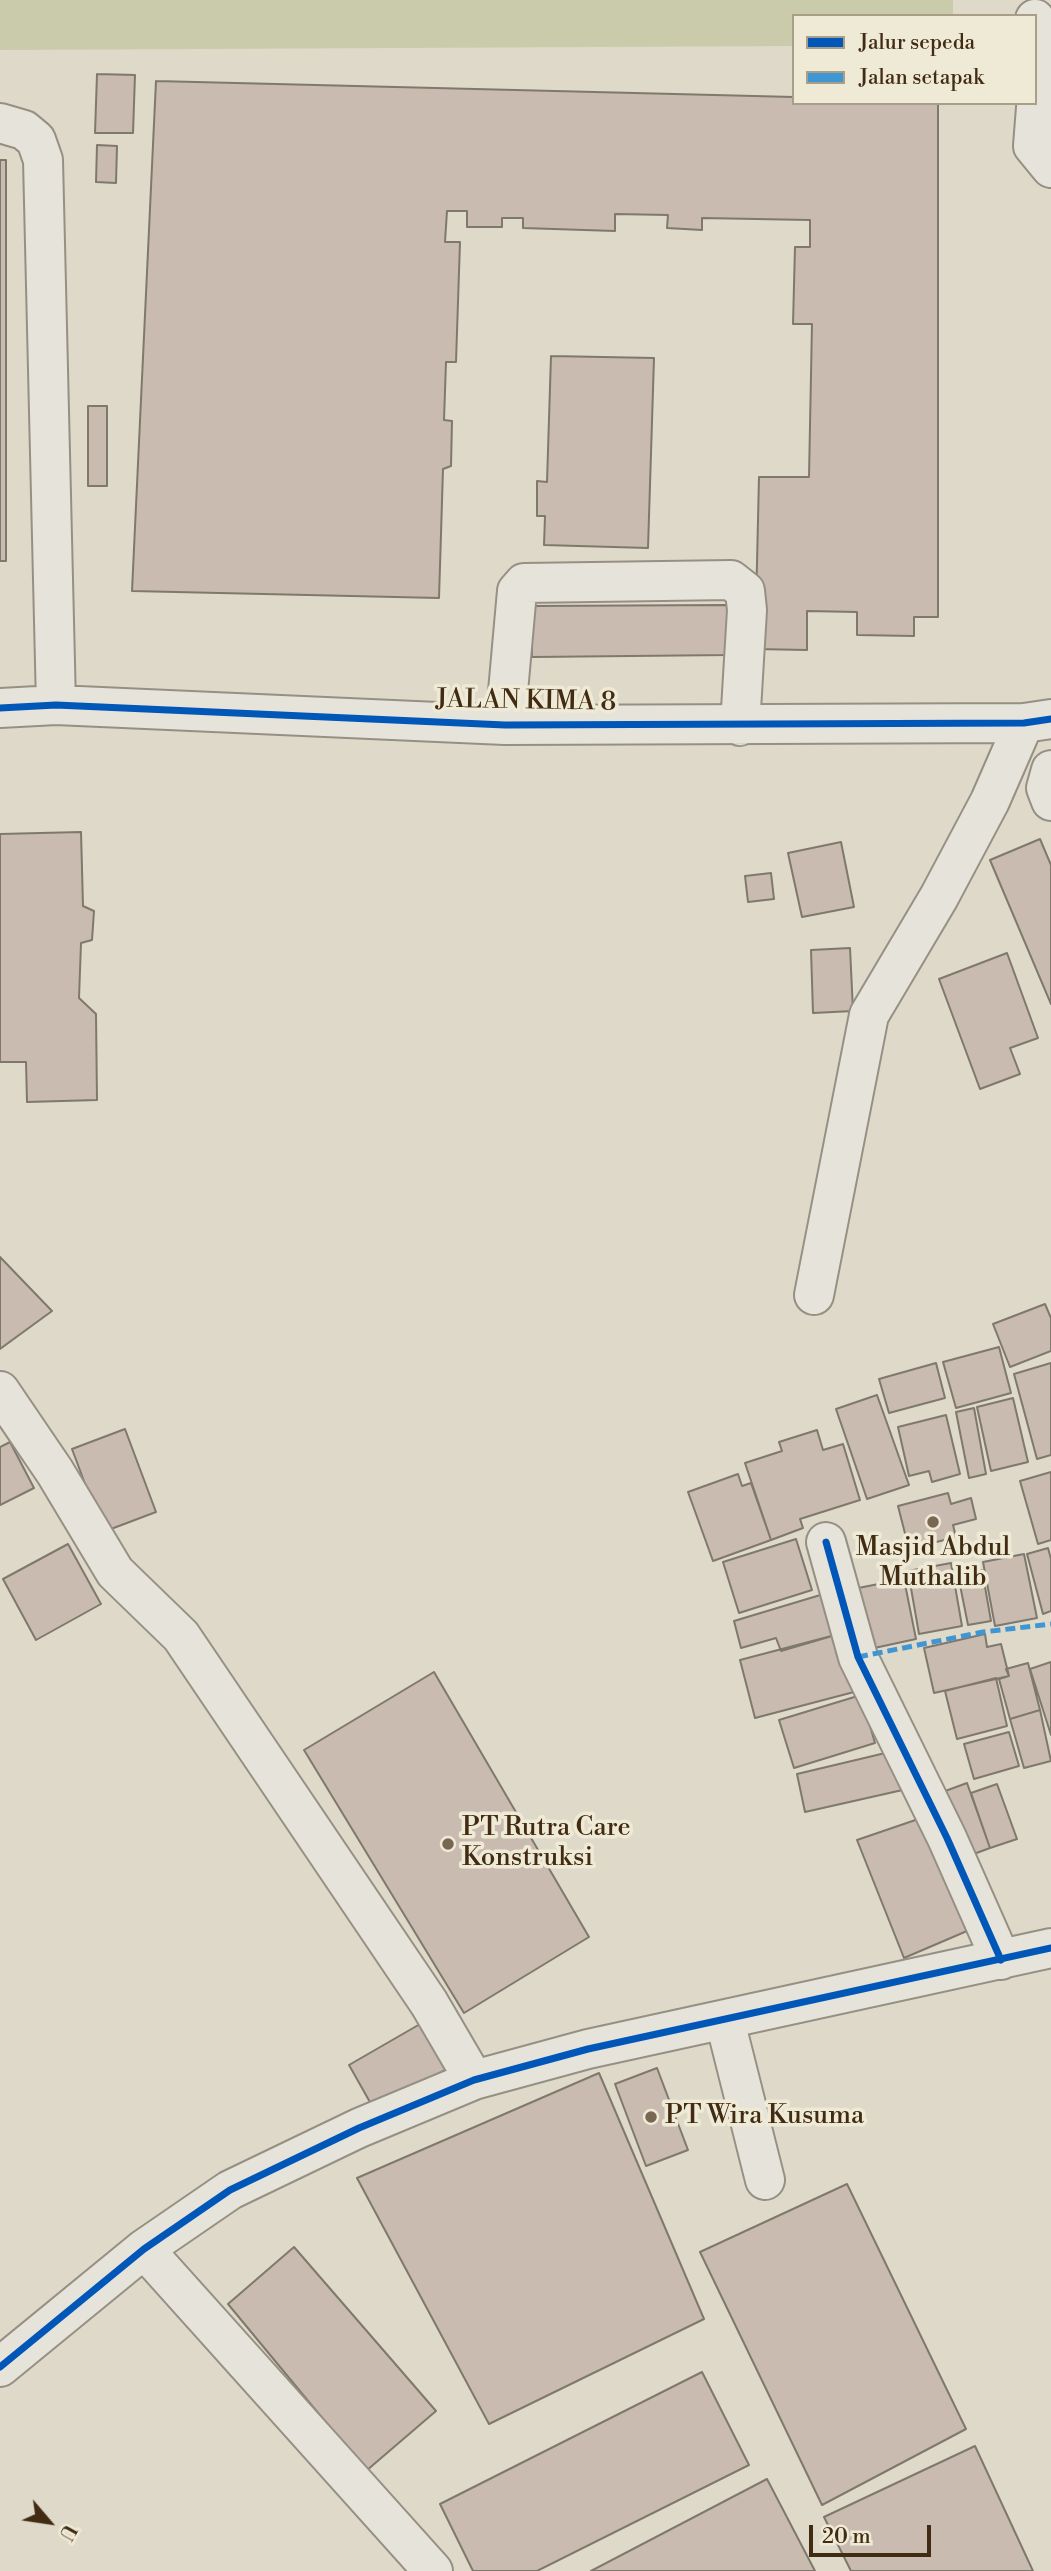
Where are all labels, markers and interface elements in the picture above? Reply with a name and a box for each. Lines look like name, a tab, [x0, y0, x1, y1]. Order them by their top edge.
legend	[792, 14, 1037, 105]
text: Jalur sepeda	[859, 30, 975, 56]
text: Jalan setapak	[859, 65, 984, 91]
street label: JALAN KIMA 8	[436, 685, 616, 719]
marker: Masjid Abdul Muthalib	[925, 1514, 941, 1530]
place label: Masjid Abdul Muthalib	[856, 1533, 1010, 1594]
place label: PT Rutra Care Konstruksi	[462, 1813, 631, 1874]
marker: PT Rutra Care Konstruksi	[440, 1836, 456, 1852]
place label: PT Wira Kusuma	[665, 2101, 864, 2133]
marker: PT Wira Kusuma	[643, 2109, 659, 2125]
north arrow	[14, 2487, 84, 2557]
scale bar	[813, 2512, 936, 2556]
text: U	[53, 2520, 81, 2544]
text: 20 m	[822, 2524, 871, 2550]

